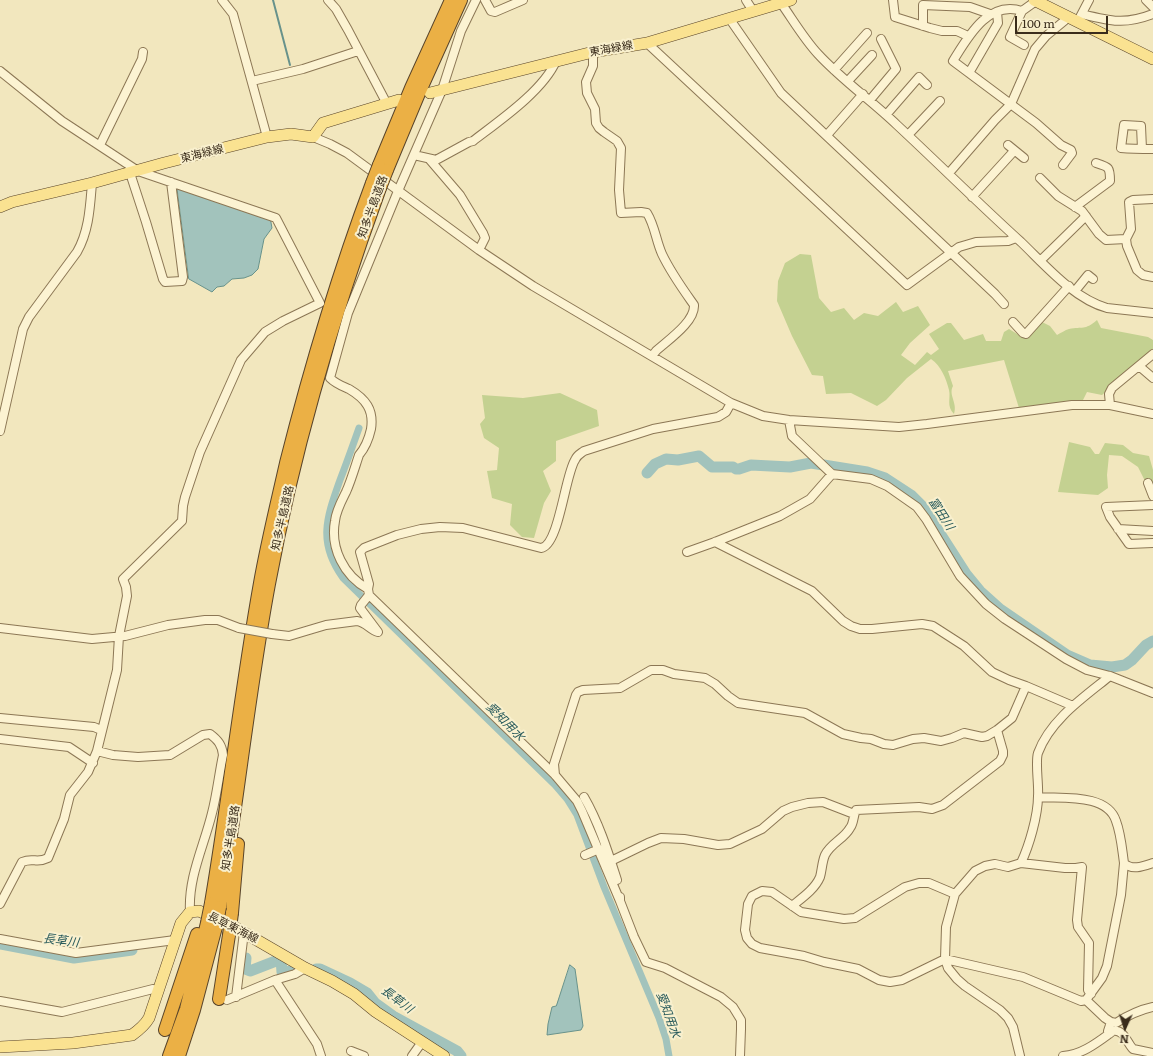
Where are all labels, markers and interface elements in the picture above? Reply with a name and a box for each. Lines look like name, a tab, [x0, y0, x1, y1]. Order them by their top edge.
scale bar	[1017, 8, 1110, 34]
text: 100 m	[1022, 14, 1055, 32]
street label: 東海緑線	[588, 39, 634, 59]
street label: 東海緑線	[179, 142, 225, 166]
street label: 知多半島道路	[356, 174, 390, 240]
street label: 知多半島道路	[269, 484, 297, 552]
water label: 富田川	[925, 495, 957, 533]
water label: 愛知用水	[483, 700, 527, 744]
street label: 知多半島道路	[219, 804, 243, 872]
street label: 長草東海線	[206, 910, 260, 946]
water label: 長草川	[42, 932, 80, 950]
water label: 長草川	[378, 983, 416, 1017]
water label: 愛知用水	[653, 990, 683, 1040]
north arrow	[1105, 1008, 1145, 1048]
text: N	[1119, 1032, 1129, 1048]

